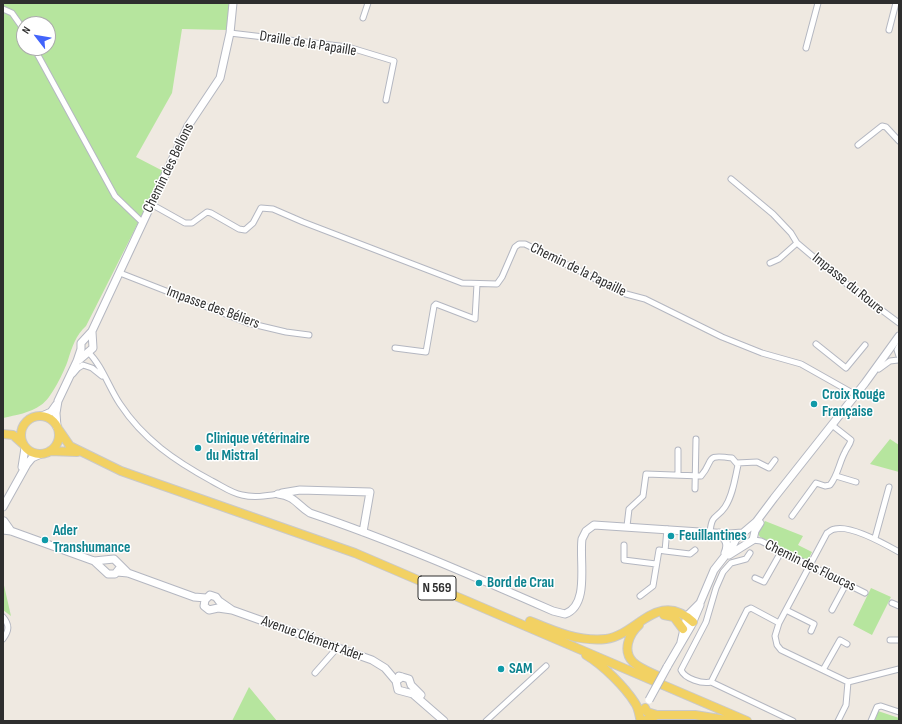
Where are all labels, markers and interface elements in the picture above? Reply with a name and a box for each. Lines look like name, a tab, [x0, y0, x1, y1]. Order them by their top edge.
north arrow	[16, 16, 56, 56]
text: N	[19, 24, 33, 36]
street label: Draille de la Papaille	[258, 27, 358, 61]
street label: Chemin des Bellons	[140, 120, 198, 216]
street label: Chemin de la Papaille	[527, 239, 629, 301]
street label: Impasse du Roure	[808, 249, 888, 319]
street label: Impasse des Béliers	[164, 283, 262, 333]
place label: Croix Rouge Française	[822, 386, 885, 421]
marker: Croix Rouge Française	[809, 399, 819, 409]
place label: Clinique vétérinaire du Mistral	[206, 430, 310, 465]
marker: Clinique vétérinaire du Mistral	[193, 443, 203, 453]
place label: Ader Transhumance	[53, 522, 130, 557]
place label: Feuillantines	[679, 527, 747, 545]
marker: Feuillantines	[666, 531, 676, 541]
marker: Ader Transhumance	[40, 535, 50, 545]
street label: Chemin des Floucas	[762, 536, 858, 596]
place label: Bord de Crau	[487, 574, 554, 592]
road number: N 569	[418, 576, 456, 600]
marker: Bord de Crau	[474, 578, 484, 588]
street label: Avenue Clément Ader	[259, 612, 365, 666]
place label: SAM	[509, 660, 532, 678]
marker: SAM	[496, 664, 506, 674]

